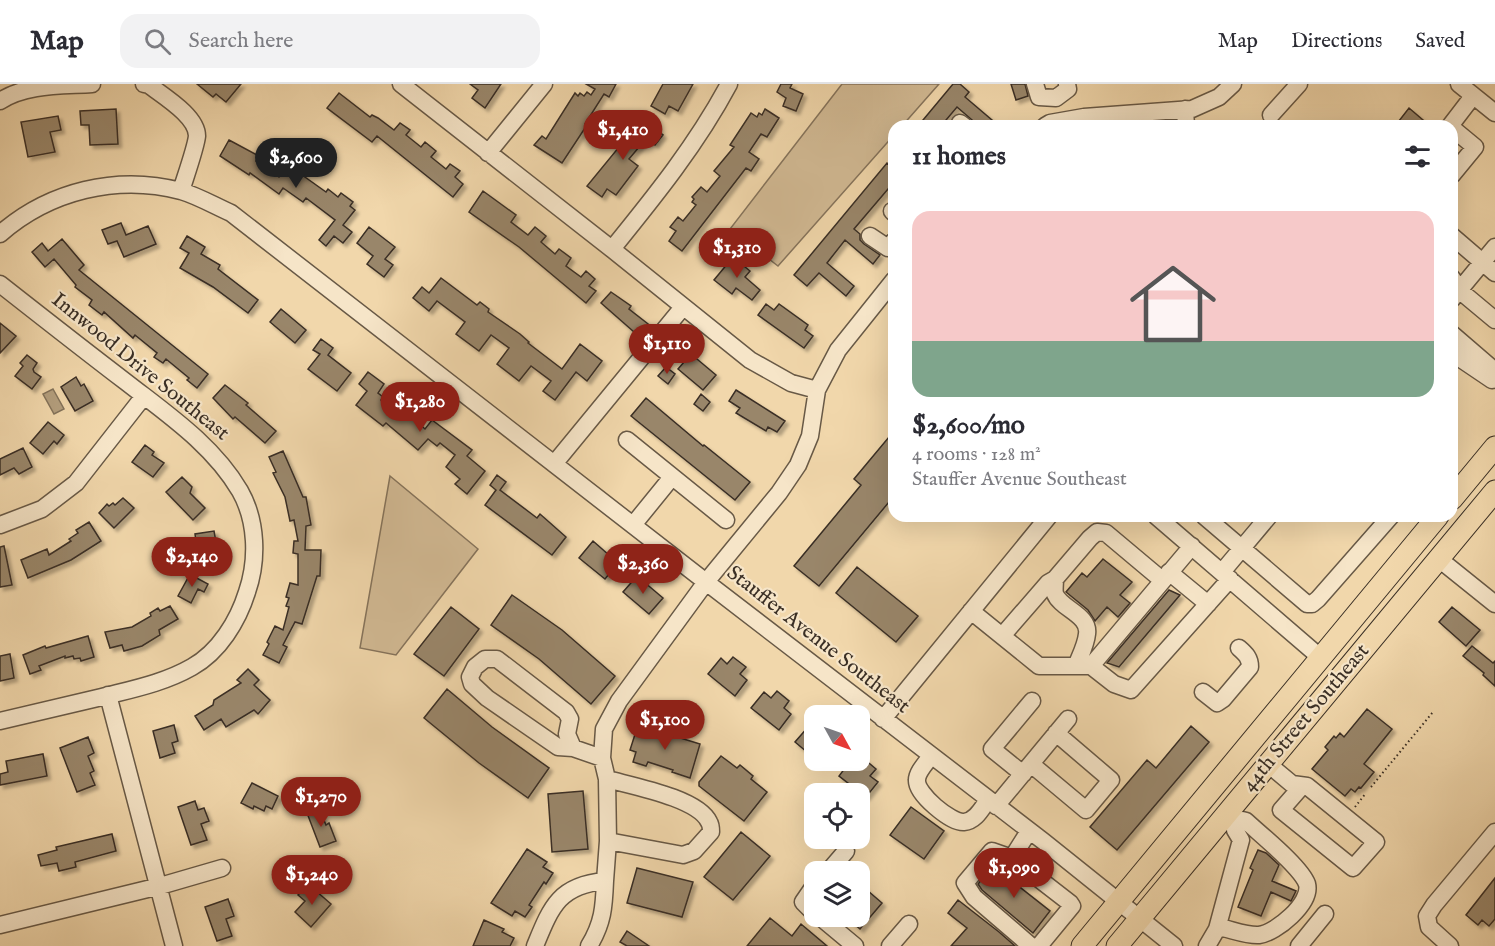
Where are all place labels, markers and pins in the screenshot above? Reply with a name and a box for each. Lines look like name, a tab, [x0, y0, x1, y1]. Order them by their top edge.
pin: $1,410	[574, 110, 672, 161]
pin: $2,600	[247, 138, 345, 189]
pin: $1,310	[688, 228, 786, 279]
pin: $1,110	[618, 324, 716, 375]
pin: $1,280	[371, 382, 469, 433]
pin: $2,140	[143, 537, 241, 588]
pin: $2,360	[594, 544, 692, 595]
pin: $1,100	[616, 700, 714, 751]
pin: $1,270	[272, 777, 370, 828]
pin: $1,090	[965, 848, 1063, 899]
pin: $1,240	[263, 855, 361, 906]

